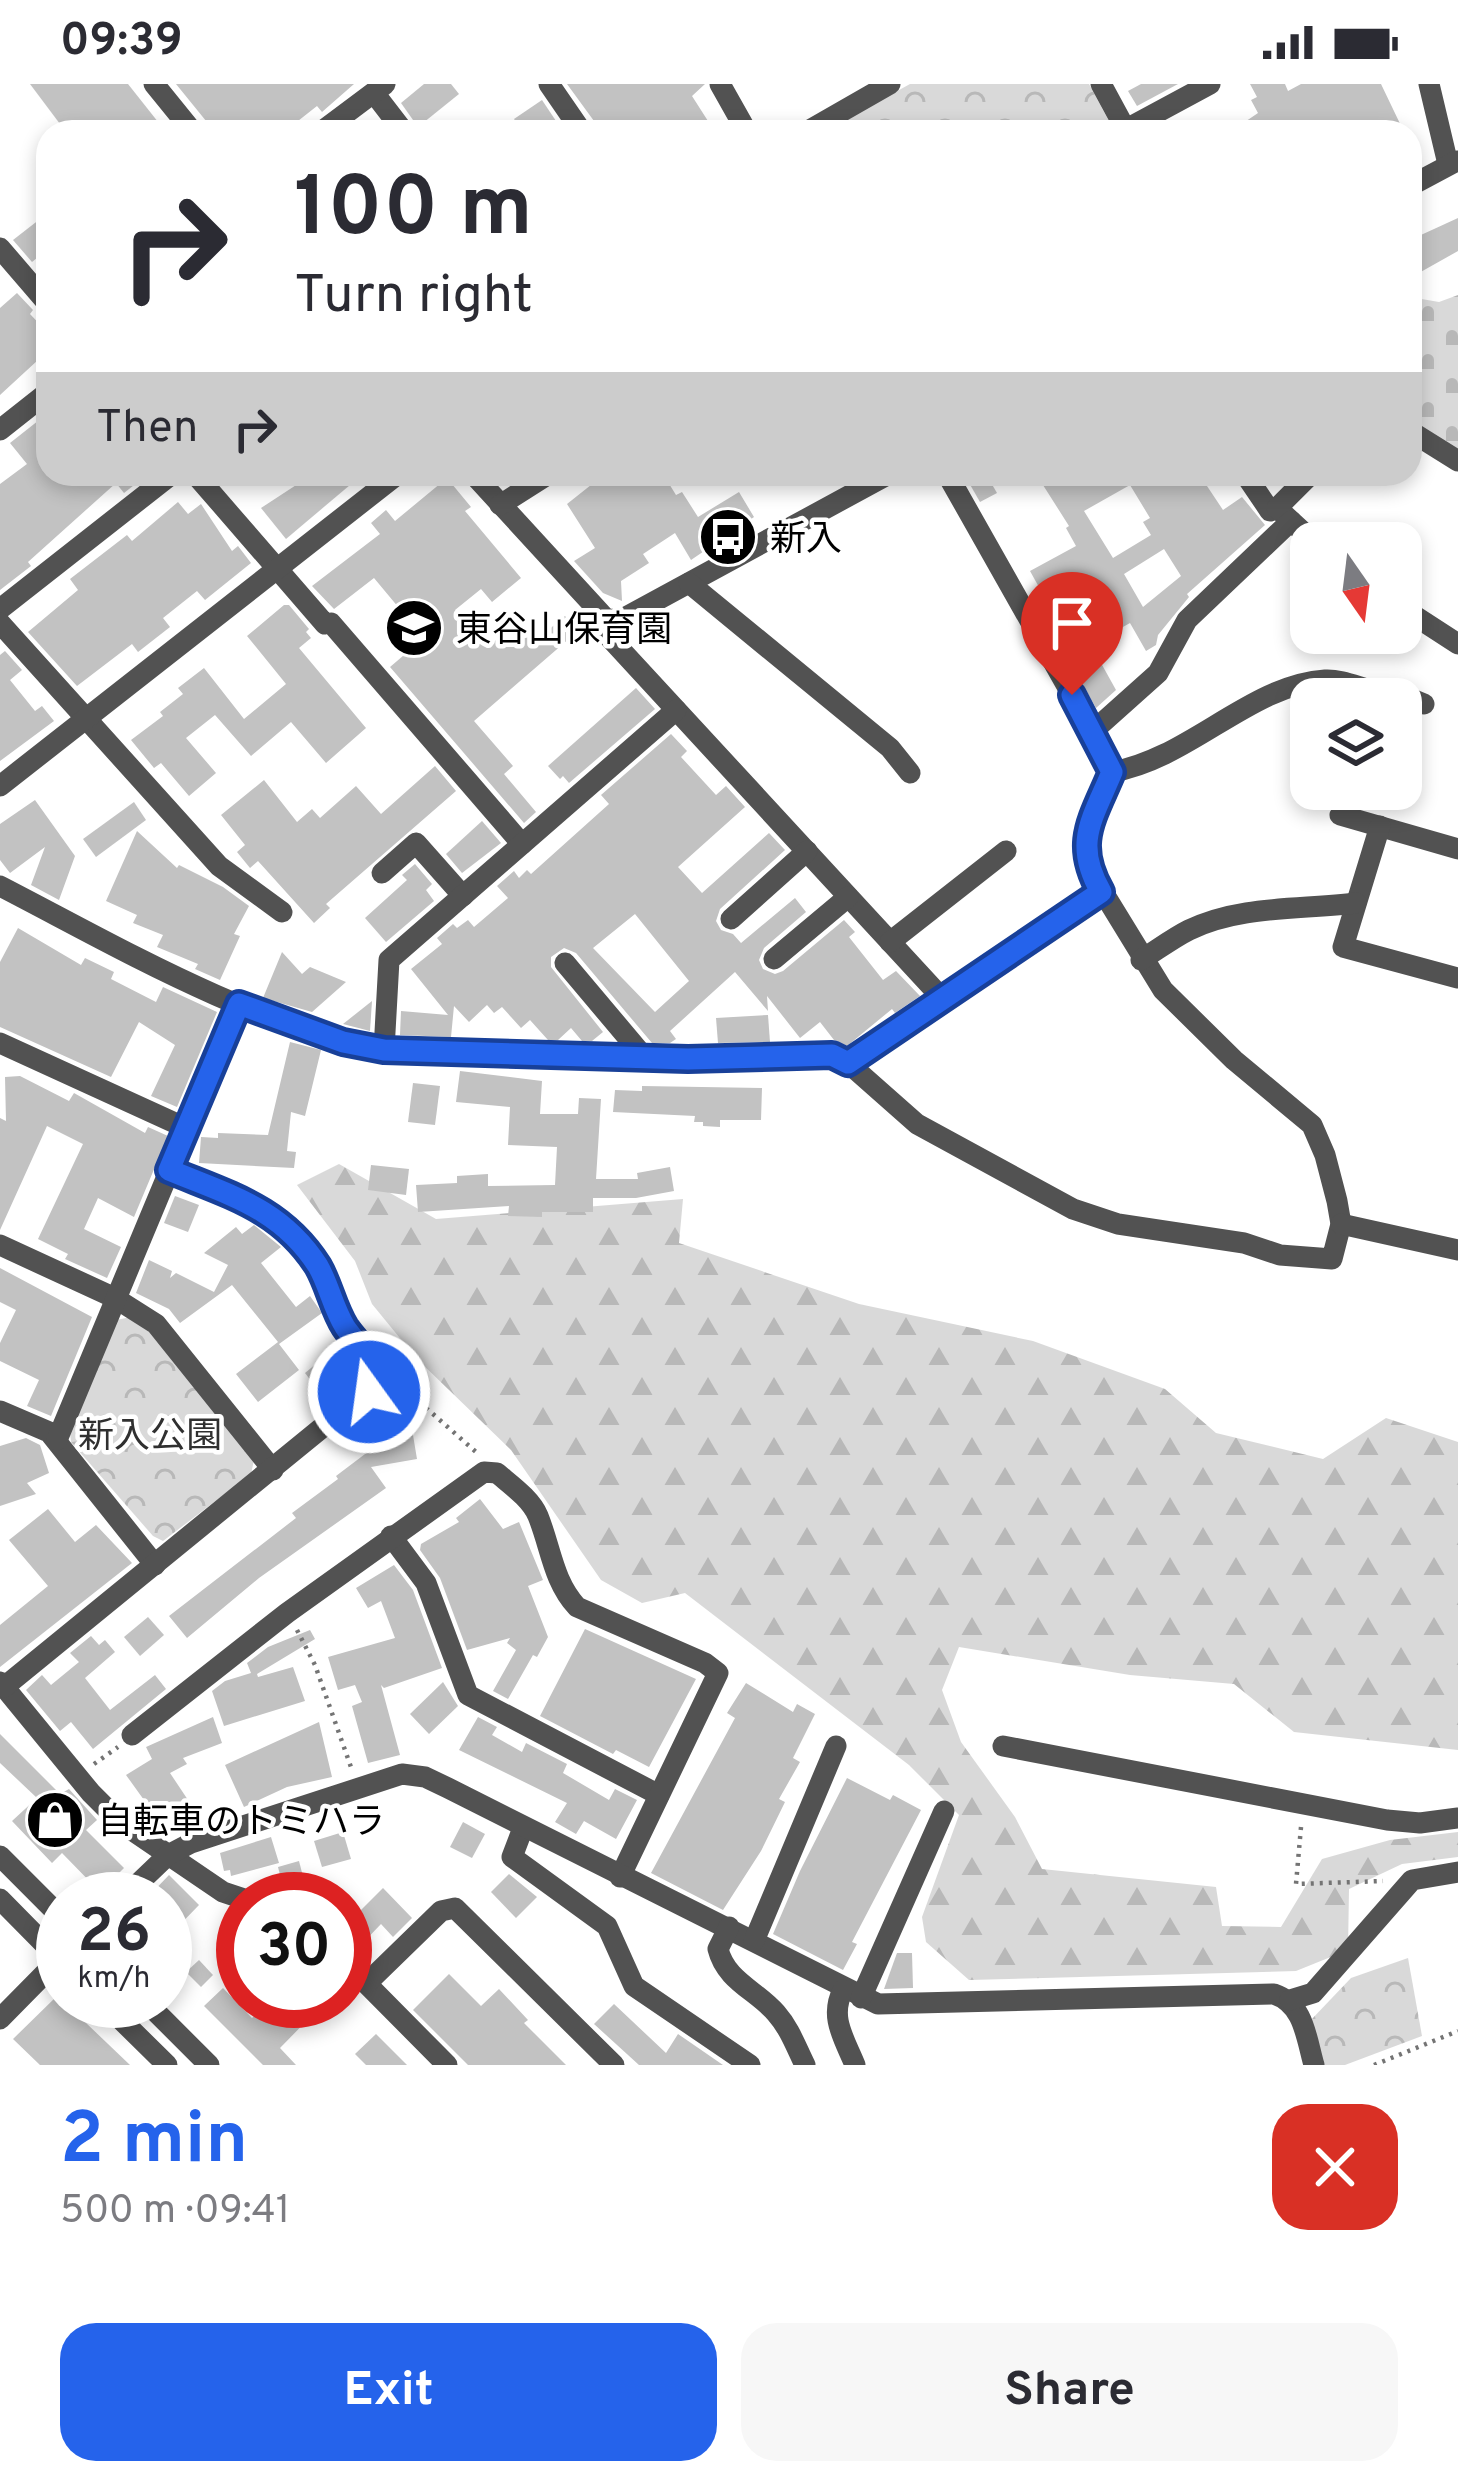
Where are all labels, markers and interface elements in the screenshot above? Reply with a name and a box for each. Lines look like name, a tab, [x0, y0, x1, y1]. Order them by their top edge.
text: 09:39	[60, 14, 183, 71]
text: 100 m	[294, 159, 533, 265]
icon: right	[96, 168, 252, 324]
text: Turn right	[294, 263, 533, 332]
icon: right	[222, 396, 288, 462]
text: Then	[96, 401, 198, 458]
bus stop icon: 新入	[697, 506, 759, 568]
place label: 新入	[770, 518, 842, 564]
north arrow	[1290, 522, 1422, 654]
map controls	[1290, 522, 1422, 810]
pin	[1021, 572, 1123, 695]
icon: arrive	[1039, 590, 1105, 656]
school or university icon: 東谷山保育園	[383, 597, 445, 659]
place label: 東谷山保育園	[456, 609, 672, 655]
button: layers	[1290, 678, 1422, 810]
position arrow	[306, 1329, 432, 1455]
park label: 新入公園	[78, 1415, 222, 1461]
shop icon: 自転車のトミハラ	[24, 1789, 86, 1851]
place label: 自転車のトミハラ	[97, 1801, 385, 1847]
speed limit sign: 30	[216, 1872, 372, 2028]
text: 26	[77, 1897, 151, 1973]
text: km/h	[78, 1961, 150, 1998]
text: 2 min	[60, 2097, 248, 2189]
button: close	[1272, 2104, 1398, 2230]
text: 500 m · 09:41	[60, 2188, 290, 2237]
button: Exit	[60, 2323, 717, 2461]
button: Share	[741, 2323, 1398, 2461]

